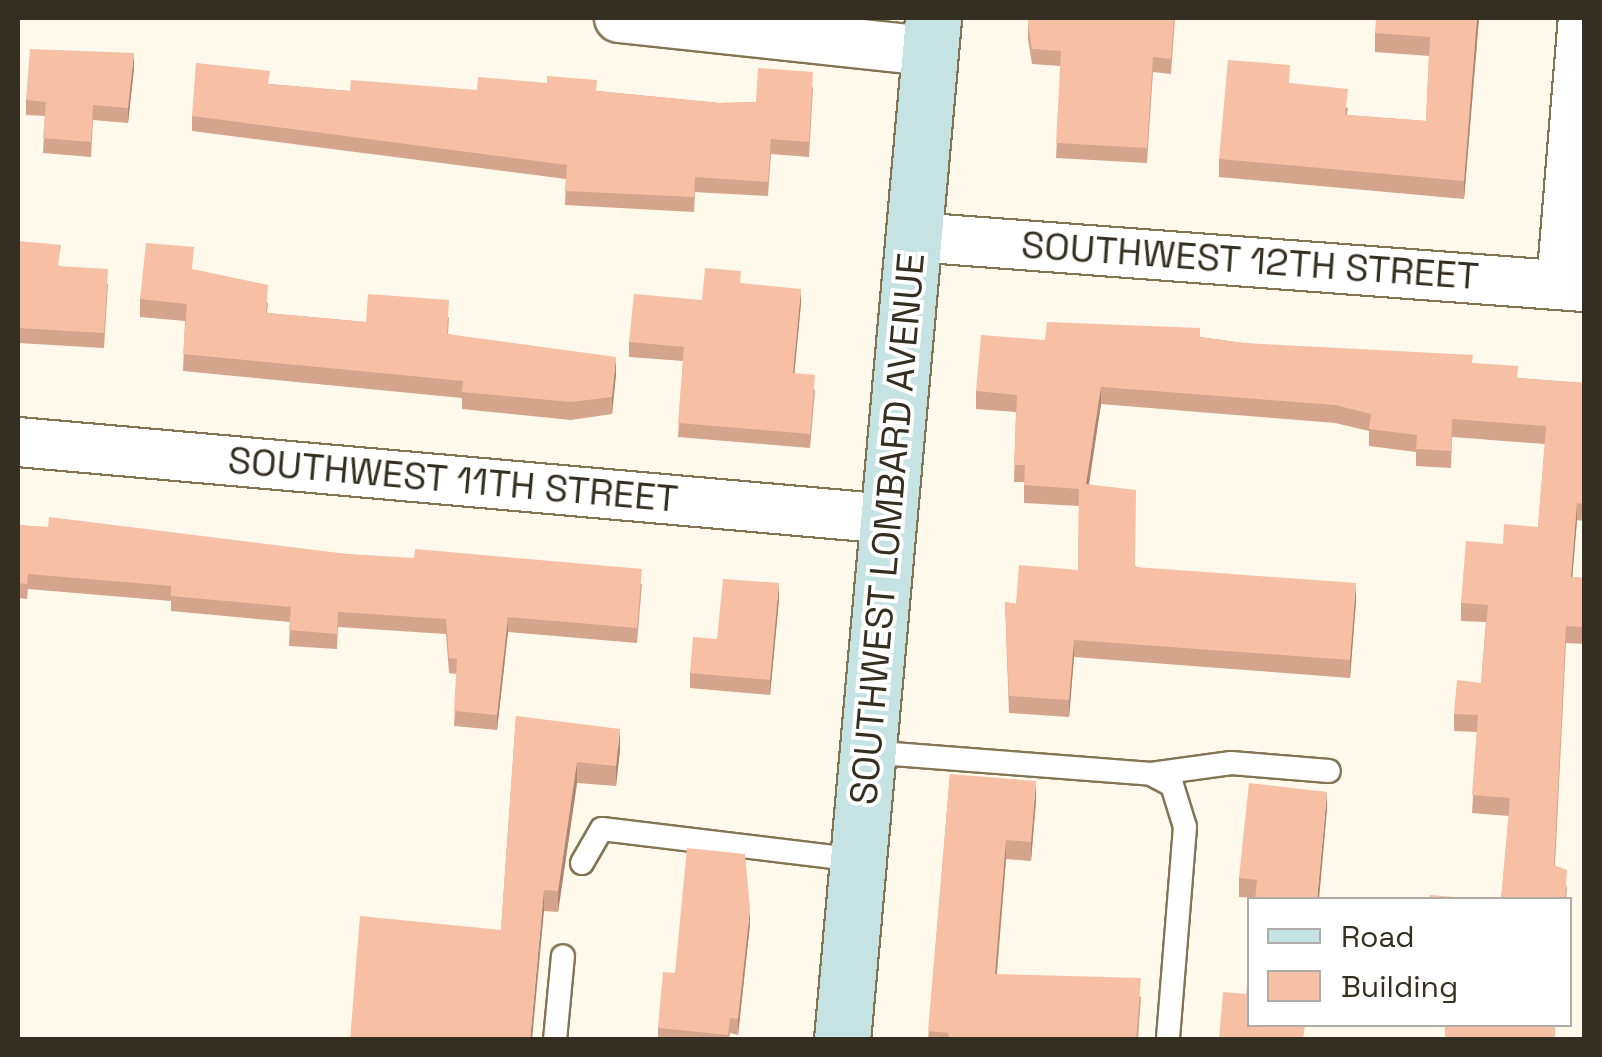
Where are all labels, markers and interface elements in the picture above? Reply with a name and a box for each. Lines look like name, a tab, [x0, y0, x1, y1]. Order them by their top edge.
street label: SOUTHWEST 12TH STREET	[1019, 222, 1481, 300]
street label: SOUTHWEST LOMBARD AVENUE	[841, 251, 935, 807]
street label: SOUTHWEST 11TH STREET	[226, 438, 680, 522]
legend	[1247, 897, 1572, 1027]
text: Road	[1341, 917, 1415, 956]
text: Building	[1341, 967, 1458, 1006]

